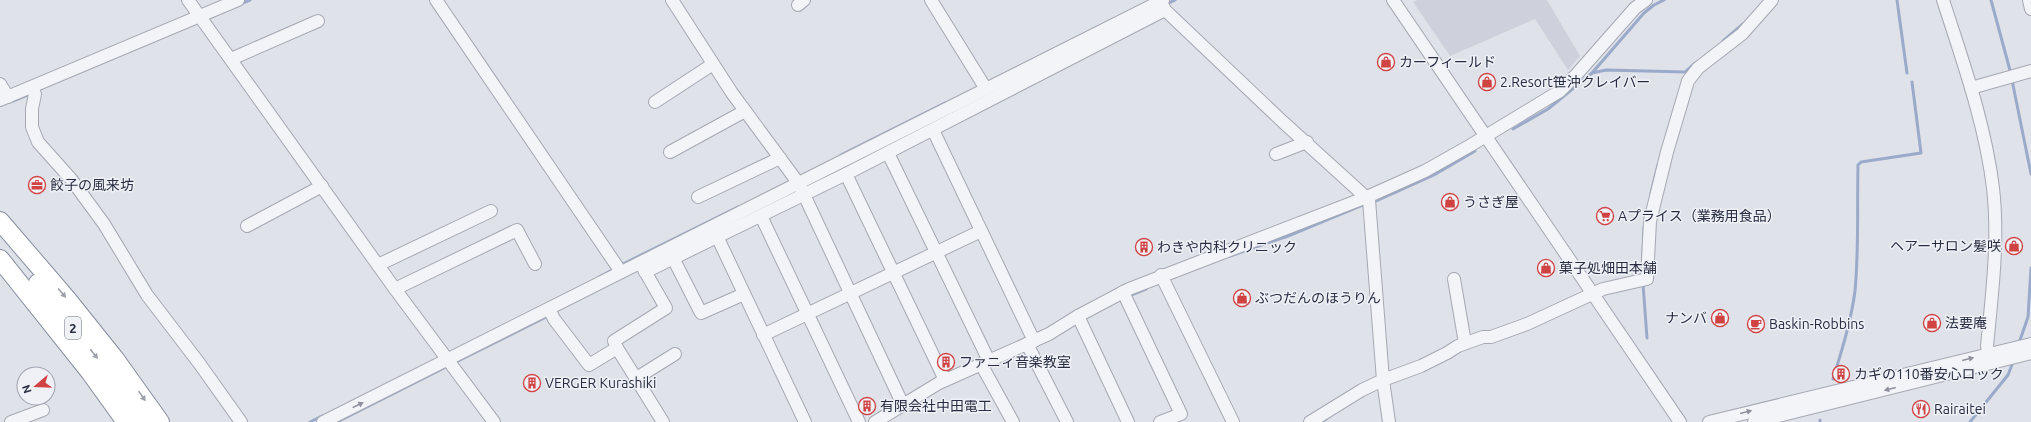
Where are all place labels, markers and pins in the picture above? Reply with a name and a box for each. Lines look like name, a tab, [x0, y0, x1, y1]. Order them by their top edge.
shop icon: カーフィールド	[1376, 52, 1396, 72]
place label: カーフィールド	[1399, 54, 1496, 70]
shop icon: 2.Resort笹沖クレイバー	[1477, 72, 1497, 92]
place label: 2.Resort笹沖クレイバー	[1500, 74, 1651, 90]
office icon: 餃子の風来坊	[27, 175, 47, 195]
place label: 餃子の風来坊	[50, 177, 134, 193]
shop icon: うさぎ屋	[1440, 192, 1460, 212]
place label: うさぎ屋	[1463, 194, 1519, 210]
supermarket icon: Aプライス（業務用食品）	[1595, 206, 1615, 226]
place label: Aプライス（業務用食品）	[1618, 208, 1781, 224]
shop icon: ヘアーサロン髪咲	[2004, 236, 2024, 256]
building icon: わきや内科クリニック	[1134, 237, 1154, 257]
place label: ヘアーサロン髪咲	[1890, 238, 2001, 254]
place label: わきや内科クリニック	[1157, 239, 1297, 255]
shop icon: 菓子処畑田本舗	[1536, 258, 1556, 278]
place label: 菓子処畑田本舗	[1559, 260, 1657, 276]
shop icon: ぶつだんのほうりん	[1232, 288, 1252, 308]
place label: ぶつだんのほうりん	[1255, 290, 1381, 306]
shop icon: ナンバ	[1710, 308, 1730, 328]
place label: ナンバ	[1665, 310, 1707, 326]
shop icon: 法要庵	[1922, 313, 1942, 333]
cafe icon: Baskin-Robbins	[1746, 314, 1766, 334]
place label: 法要庵	[1945, 315, 1987, 331]
place label: Baskin-Robbins	[1769, 316, 1864, 332]
building icon: ファニィ音楽教室	[936, 352, 956, 372]
place label: ファニィ音楽教室	[959, 354, 1071, 370]
building icon: カギの110番安心ロック	[1831, 364, 1851, 384]
place label: カギの110番安心ロック	[1854, 366, 2004, 382]
building icon: VERGER Kurashiki	[522, 373, 542, 393]
place label: VERGER Kurashiki	[545, 375, 656, 391]
building icon: 有限会社中田電工	[857, 396, 877, 416]
place label: 有限会社中田電工	[880, 398, 992, 414]
restaurant icon: Rairaitei	[1911, 399, 1931, 419]
place label: Rairaitei	[1934, 401, 1986, 417]

